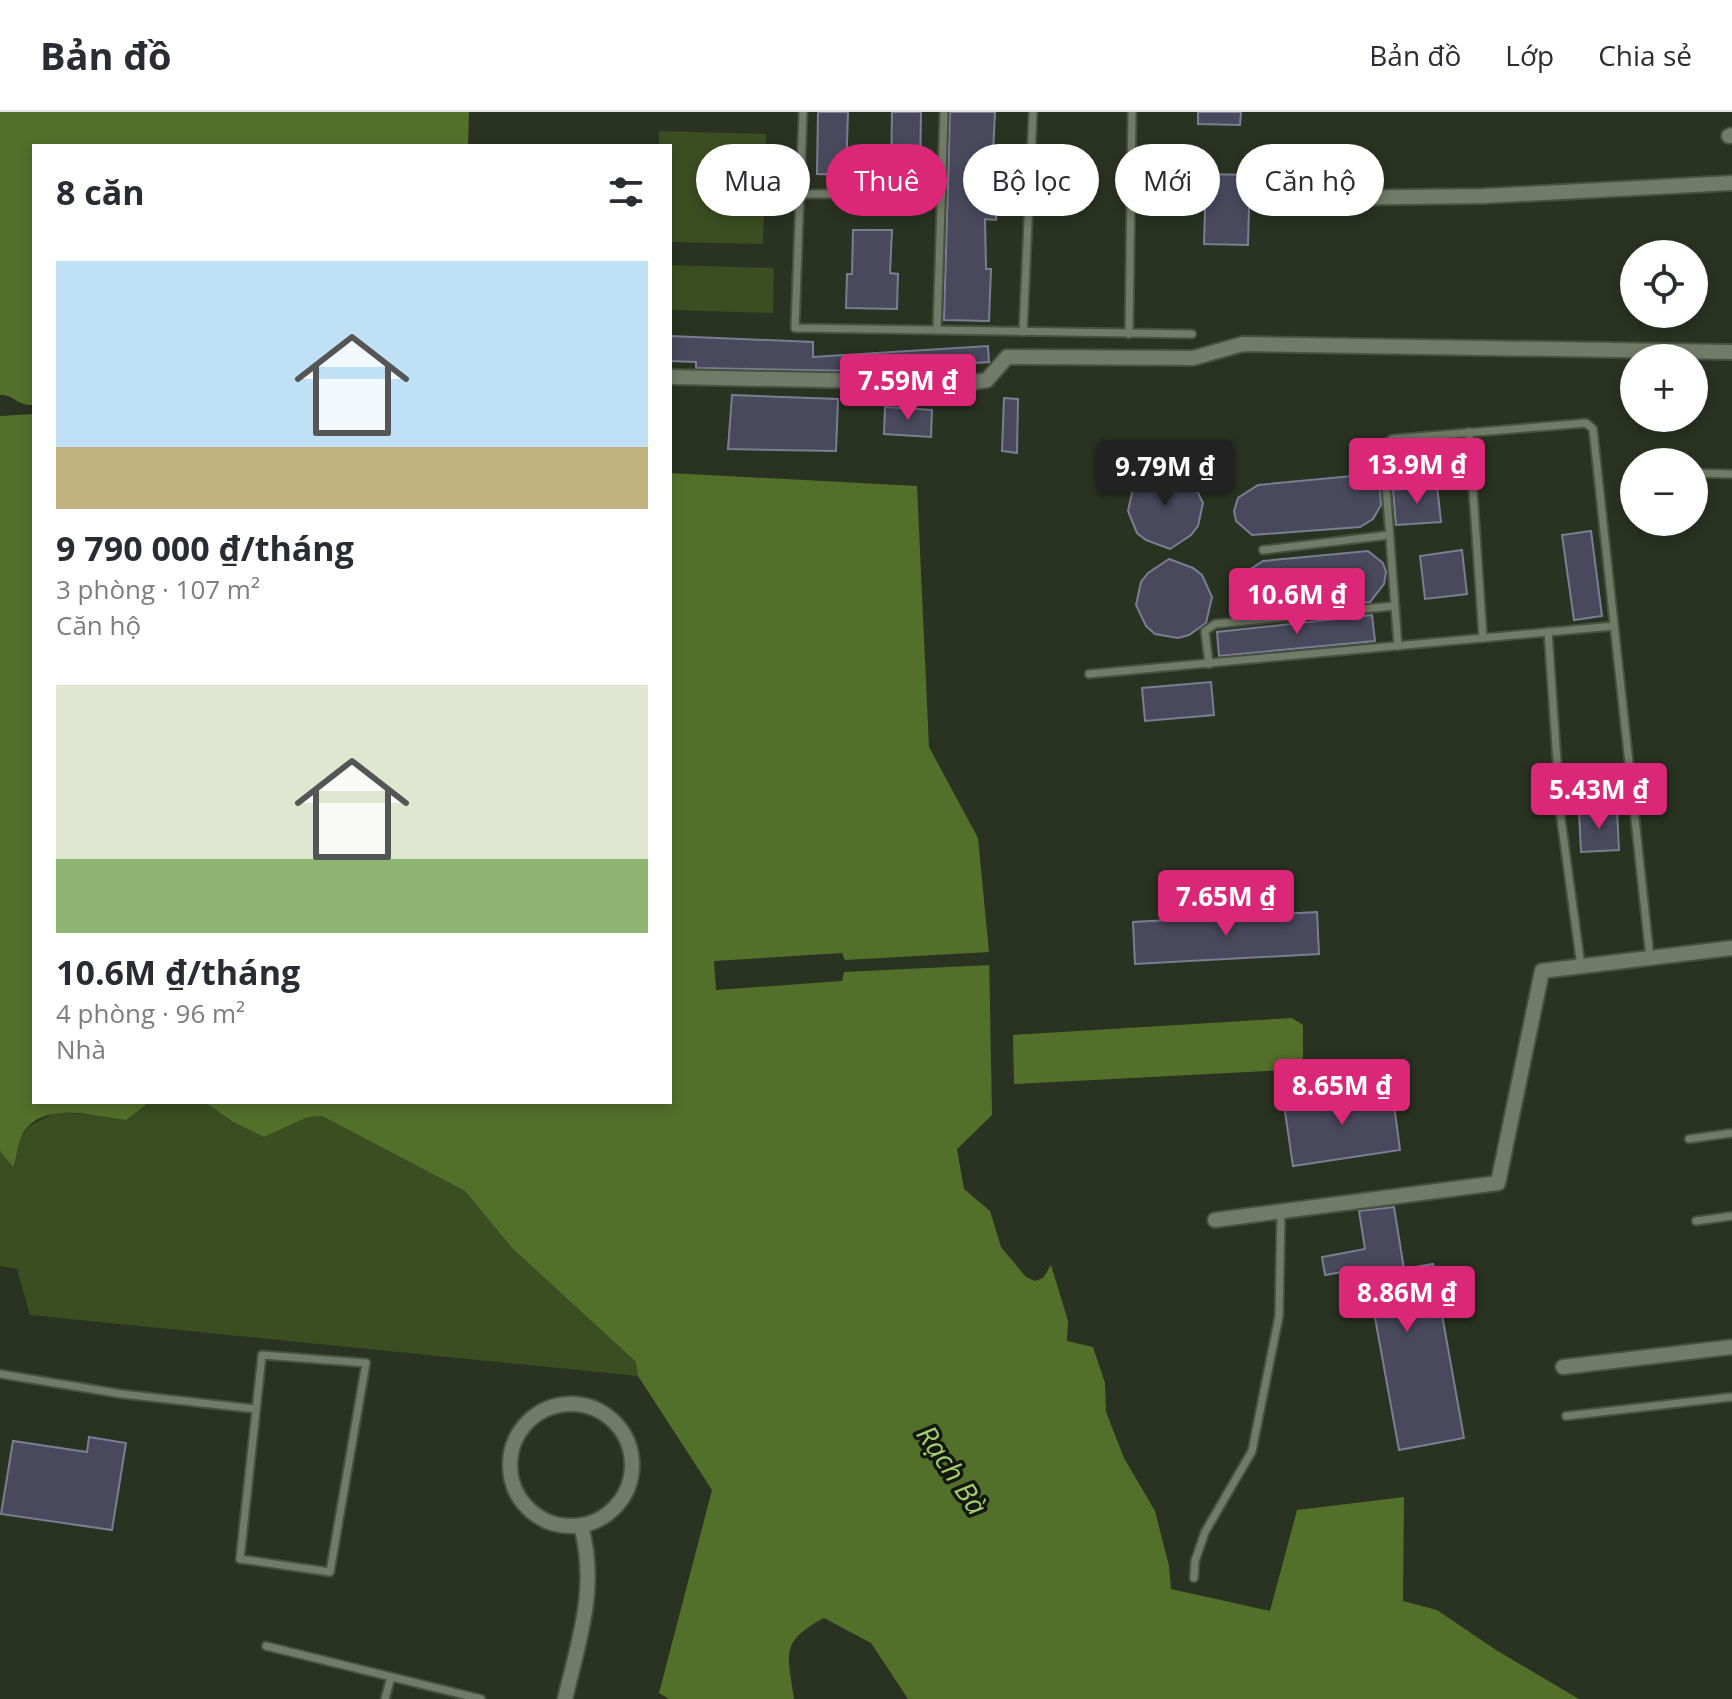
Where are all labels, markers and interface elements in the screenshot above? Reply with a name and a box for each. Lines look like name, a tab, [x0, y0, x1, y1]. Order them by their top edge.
text: Bản đồ	[40, 29, 172, 81]
text: Bản đồ	[1369, 36, 1461, 74]
text: Lớp	[1505, 36, 1554, 74]
text: Chia sẻ	[1598, 36, 1692, 74]
chip: Mua	[696, 144, 810, 216]
chip: Thuê	[826, 144, 947, 216]
chip: Bộ lọc	[963, 144, 1099, 216]
chip: Mới	[1115, 144, 1220, 216]
chip: Căn hộ	[1236, 144, 1384, 216]
text: 8 căn	[56, 169, 145, 215]
icon: filters	[604, 170, 648, 214]
map controls	[1620, 240, 1708, 536]
button: locate	[1620, 240, 1708, 328]
icon: home	[280, 313, 424, 457]
button: +	[1620, 344, 1708, 432]
pin: 7.59M ₫	[834, 354, 982, 422]
text: 7.59M ₫	[858, 362, 958, 398]
pin: 13.9M ₫	[1343, 438, 1491, 506]
pin: 9.79M ₫	[1091, 440, 1239, 508]
text: 13.9M ₫	[1367, 446, 1467, 482]
text: 9.79M ₫	[1115, 448, 1215, 484]
button: −	[1620, 448, 1708, 536]
text: 9 790 000 ₫/tháng	[56, 525, 354, 571]
pin: 10.6M ₫	[1223, 568, 1371, 636]
text: 3 phòng · 107 m²	[56, 571, 260, 607]
text: 10.6M ₫	[1247, 576, 1347, 612]
text: Căn hộ	[56, 607, 141, 643]
icon: home	[280, 737, 424, 881]
pin: 5.43M ₫	[1525, 763, 1673, 831]
text: 5.43M ₫	[1549, 771, 1649, 807]
pin: 7.65M ₫	[1152, 870, 1300, 938]
text: 7.65M ₫	[1176, 878, 1276, 914]
text: 10.6M ₫/tháng	[56, 949, 300, 995]
text: 4 phòng · 96 m²	[56, 995, 245, 1031]
text: Nhà	[56, 1031, 106, 1067]
pin: 8.65M ₫	[1268, 1059, 1416, 1127]
text: 8.65M ₫	[1292, 1067, 1392, 1103]
pin: 8.86M ₫	[1333, 1266, 1481, 1334]
text: 8.86M ₫	[1357, 1274, 1457, 1310]
water label: Rạch Bà	[909, 1417, 997, 1522]

